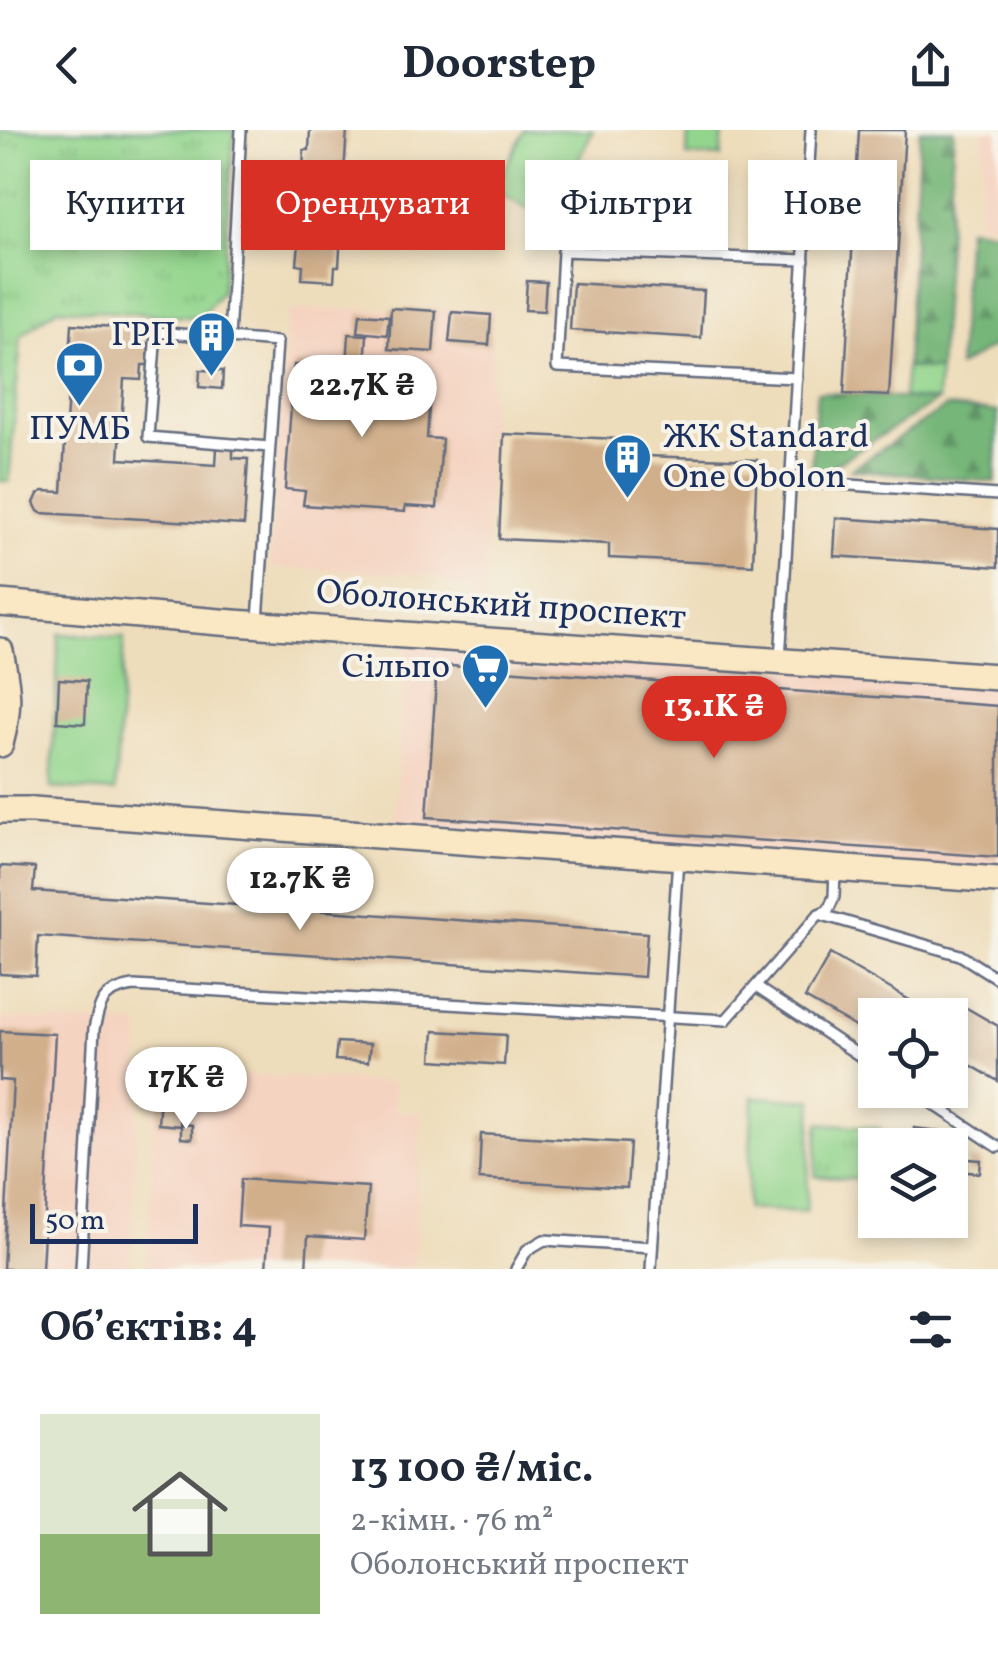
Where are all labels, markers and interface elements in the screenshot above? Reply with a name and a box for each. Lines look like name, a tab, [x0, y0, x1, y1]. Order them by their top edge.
text: Doorstep	[402, 34, 596, 97]
icon: back	[40, 38, 95, 93]
icon: share	[903, 38, 958, 93]
chip: Купити	[30, 160, 221, 250]
chip: Орендувати	[241, 160, 505, 250]
chip: Фільтри	[525, 160, 728, 250]
chip: Нове	[748, 160, 897, 250]
building icon: ГРП	[185, 310, 237, 378]
place label: ГРП	[111, 312, 176, 360]
bank icon: ПУМБ	[54, 340, 106, 408]
pin: 22.7K ₴	[270, 355, 454, 440]
text: 22.7K ₴	[309, 365, 415, 409]
place label: ПУМБ	[29, 406, 131, 454]
place label: ЖК Standard One Obolon	[663, 414, 869, 502]
building icon: ЖК Standard One Obolon	[602, 432, 654, 500]
street label: Оболонський проспект	[315, 569, 688, 643]
supermarket icon: Сільпо	[459, 642, 511, 710]
place label: Сільпо	[342, 644, 450, 692]
pin: 13.1K ₴	[622, 676, 806, 761]
text: 13.1K ₴	[664, 686, 764, 730]
pin: 12.7K ₴	[208, 848, 392, 933]
text: 12.7K ₴	[249, 858, 351, 902]
map controls	[858, 998, 968, 1238]
button: locate	[858, 998, 968, 1108]
pin: 17K ₴	[116, 1047, 256, 1132]
text: 17K ₴	[147, 1057, 225, 1101]
button: layers	[858, 1128, 968, 1238]
scale bar	[30, 1199, 198, 1244]
text: 50 m	[45, 1202, 105, 1241]
text: Об’єктів: 4	[40, 1300, 257, 1359]
icon: filters	[903, 1302, 958, 1357]
text: 13 100 ₴/міс.	[350, 1441, 594, 1500]
icon: home	[120, 1454, 240, 1574]
text: 2-кімн. · 76 m²	[350, 1500, 554, 1544]
text: Оболонський проспект	[350, 1544, 689, 1588]

